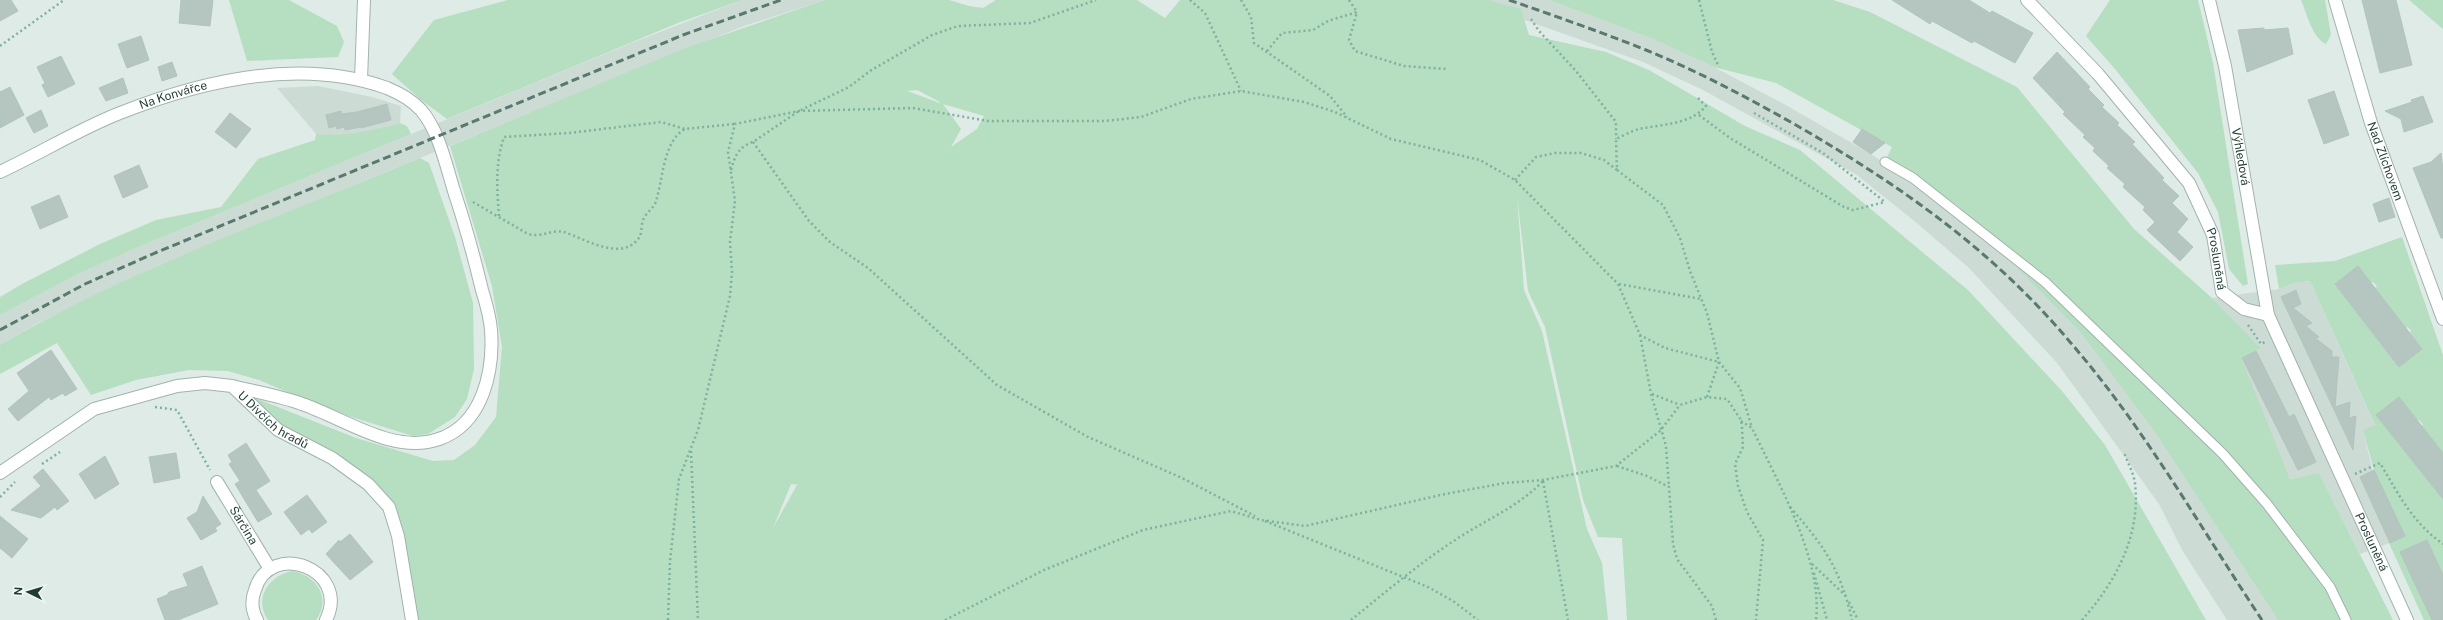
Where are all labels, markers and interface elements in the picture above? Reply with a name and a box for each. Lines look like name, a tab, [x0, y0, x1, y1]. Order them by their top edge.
street label: Na Konvářce	[137, 78, 209, 112]
street label: Nad Zlíchovem	[2364, 120, 2406, 203]
street label: Výhledová	[2229, 127, 2253, 187]
street label: Prosluněná	[2204, 226, 2229, 291]
street label: U Dívčích hradů	[235, 388, 311, 452]
street label: Šárčina	[227, 504, 261, 547]
street label: Prosluněná	[2352, 510, 2391, 573]
north arrow	[8, 572, 48, 612]
text: N	[12, 586, 24, 596]

